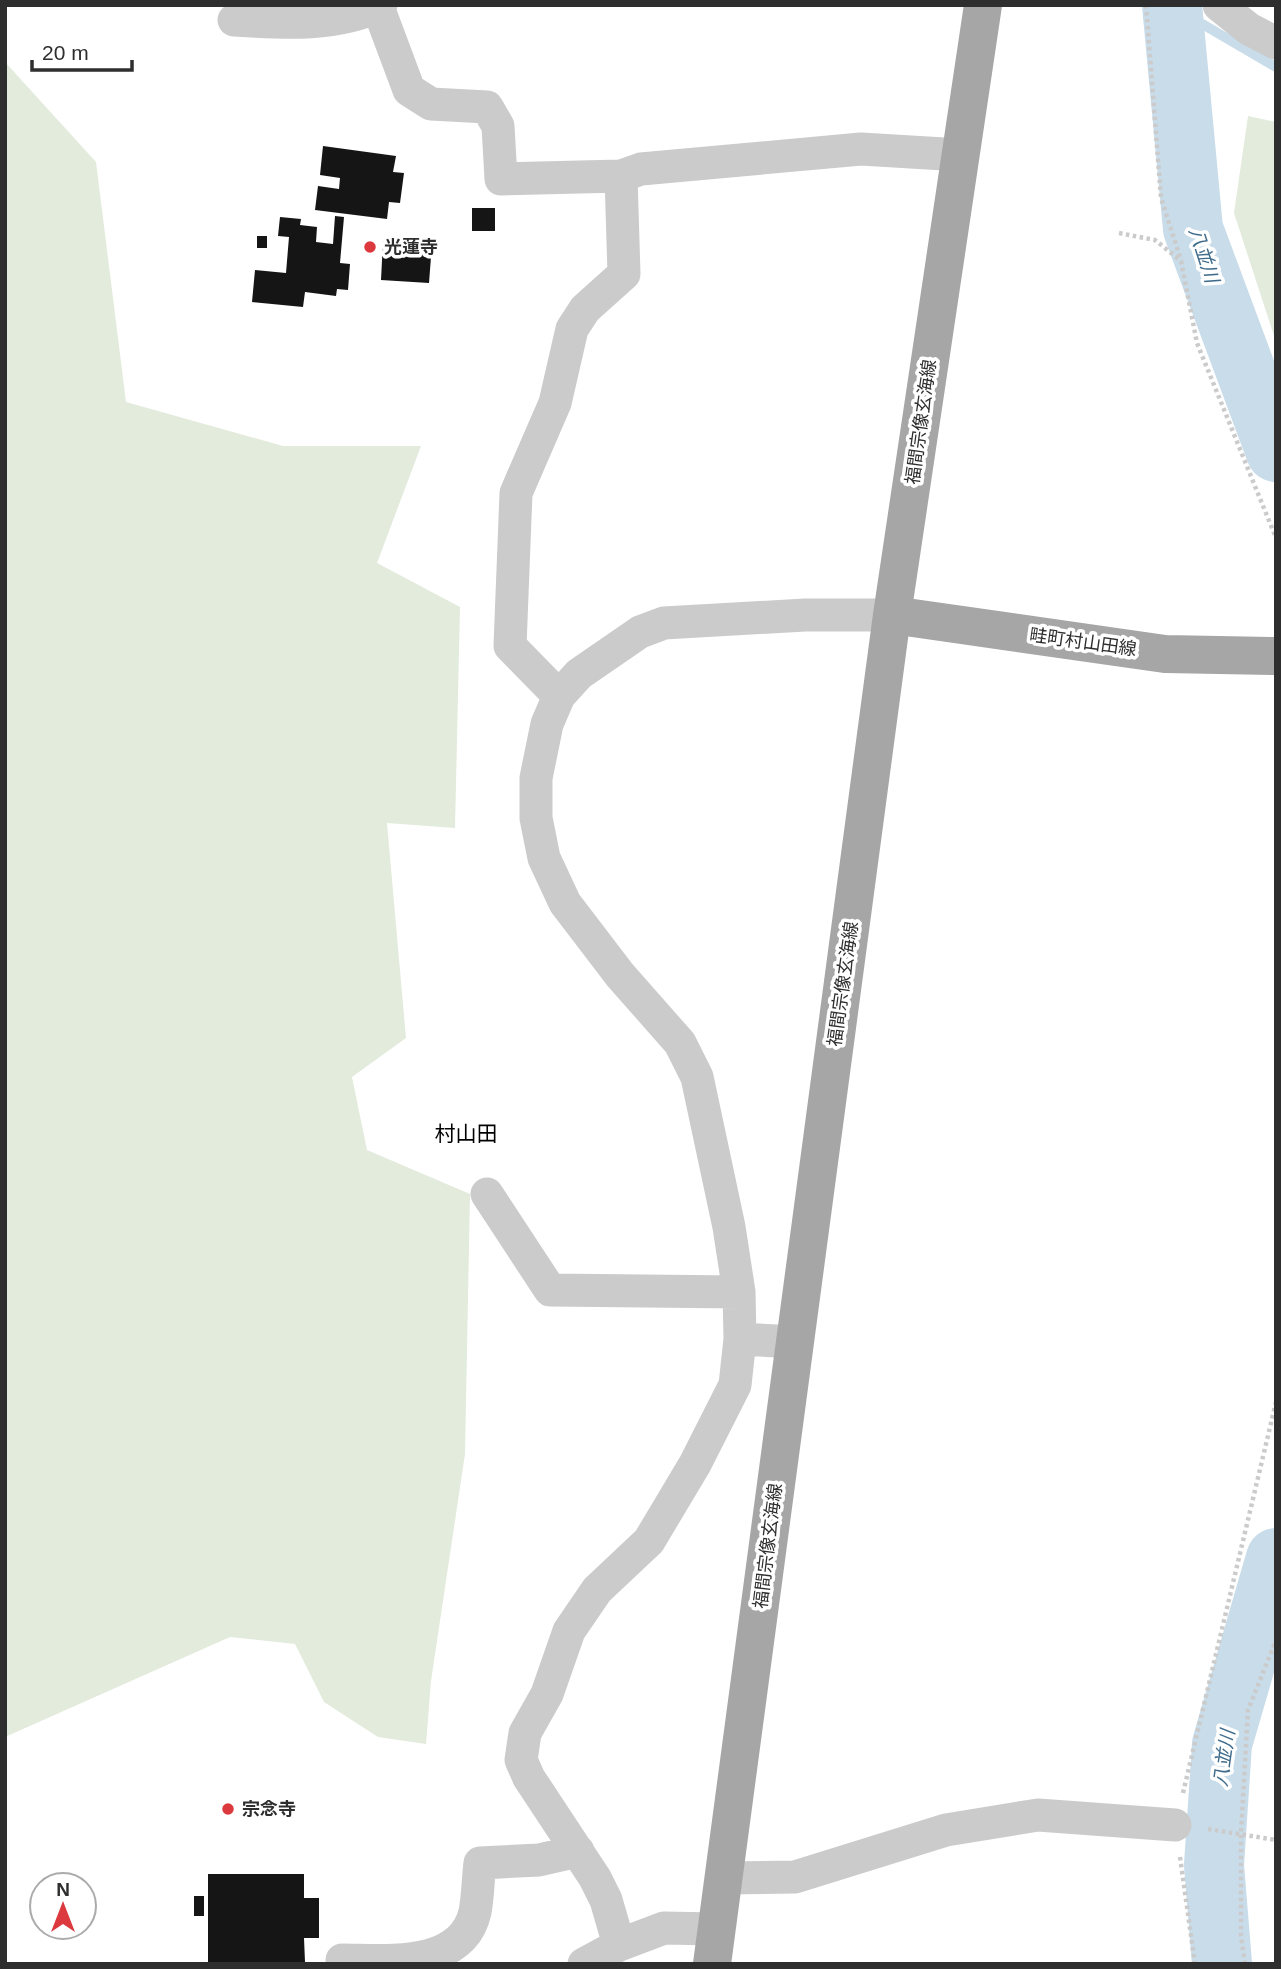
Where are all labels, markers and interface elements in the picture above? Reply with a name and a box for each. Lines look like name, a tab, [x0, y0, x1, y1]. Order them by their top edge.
scale bar	[32, 28, 131, 72]
text: 20 m	[42, 41, 89, 64]
water label: 八並川	[1185, 225, 1223, 287]
place label: 光蓮寺	[384, 237, 438, 257]
marker: 光蓮寺	[362, 239, 378, 255]
street label: 福間宗像玄海線	[902, 358, 940, 486]
street label: 畦町村山田線	[1028, 625, 1138, 659]
street label: 福間宗像玄海線	[824, 920, 862, 1048]
district label: 村山田	[435, 1122, 498, 1145]
street label: 福間宗像玄海線	[750, 1482, 786, 1610]
water label: 八並川	[1210, 1726, 1239, 1788]
place label: 宗念寺	[242, 1799, 296, 1819]
marker: 宗念寺	[220, 1801, 236, 1817]
north arrow	[28, 1871, 98, 1941]
text: N	[56, 1879, 70, 1900]

